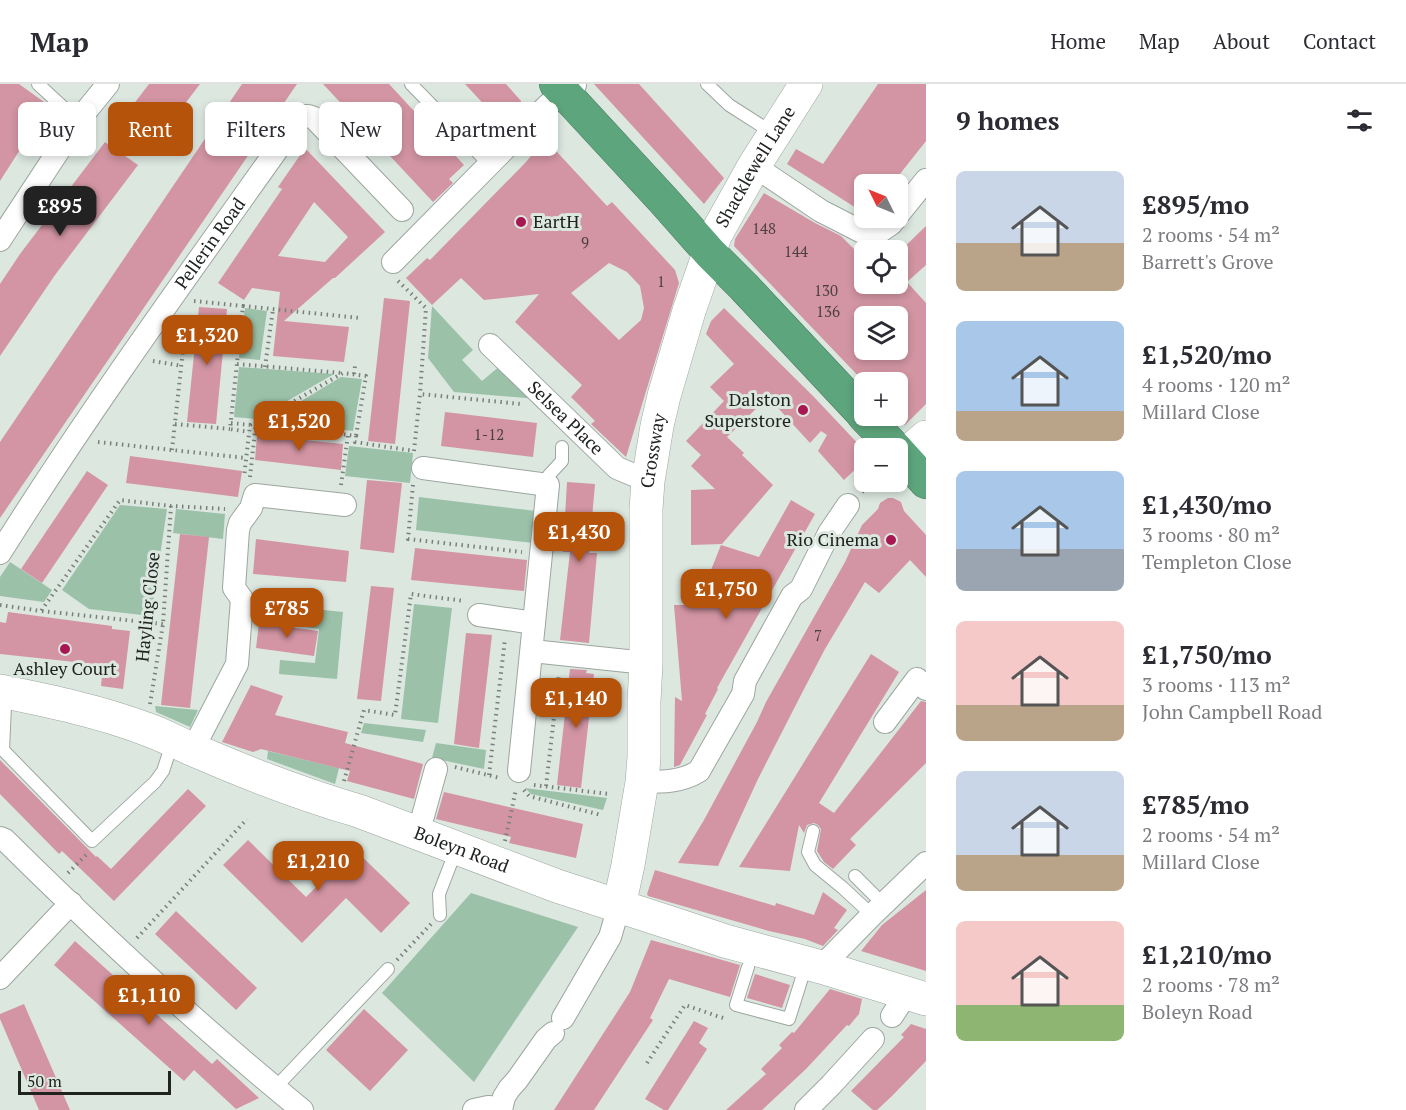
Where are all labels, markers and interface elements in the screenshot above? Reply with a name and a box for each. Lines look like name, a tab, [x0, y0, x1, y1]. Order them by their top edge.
text: Map	[30, 23, 89, 60]
text: Home	[1050, 27, 1106, 55]
text: Map	[1139, 27, 1180, 55]
text: About	[1213, 27, 1270, 55]
text: Contact	[1303, 27, 1376, 55]
street label: Shacklewell Lane	[709, 101, 800, 231]
chip: Buy	[18, 102, 96, 156]
chip: Rent	[108, 102, 193, 156]
chip: Filters	[205, 102, 307, 156]
chip: New	[319, 102, 402, 156]
chip: Apartment	[414, 102, 558, 156]
text: 9 homes	[956, 103, 1060, 137]
icon: filters	[1343, 104, 1376, 137]
north arrow	[854, 174, 908, 228]
map controls	[854, 174, 908, 492]
pin: £895	[24, 186, 96, 237]
text: £895/mo	[1142, 187, 1249, 221]
text: £895	[37, 192, 83, 219]
street label: Pellerin Road	[169, 193, 250, 294]
icon: home	[1004, 195, 1076, 267]
place label: EartH	[533, 209, 579, 233]
marker: EartH	[514, 215, 528, 229]
house number: 148	[752, 218, 776, 238]
text: 2 rooms · 54 m²	[1142, 221, 1280, 248]
house number: 9	[581, 232, 589, 252]
button: locate	[854, 240, 908, 294]
house number: 144	[784, 241, 808, 261]
text: Barrett's Grove	[1142, 248, 1274, 275]
house number: 1	[657, 271, 665, 291]
house number: 130	[814, 280, 838, 300]
house number: 136	[816, 301, 840, 321]
button: layers	[854, 306, 908, 360]
pin: £1,320	[158, 315, 256, 366]
text: £1,320	[176, 321, 238, 348]
text: £1,520/mo	[1142, 337, 1272, 371]
icon: home	[1004, 345, 1076, 417]
text: 4 rooms · 120 m²	[1142, 371, 1290, 398]
button: +	[854, 372, 908, 426]
street label: Selsea Place	[523, 375, 609, 460]
place label: Dalston Superstore	[704, 387, 791, 432]
text: Millard Close	[1142, 398, 1260, 425]
pin: £1,520	[250, 401, 348, 452]
marker: Dalston Superstore	[796, 403, 810, 417]
text: £1,520	[268, 407, 330, 434]
street label: Crossway	[635, 410, 671, 489]
house number: 1-12	[474, 424, 504, 444]
button: −	[854, 438, 908, 492]
text: £1,430/mo	[1142, 487, 1272, 521]
icon: home	[1004, 495, 1076, 567]
pin: £1,430	[530, 512, 628, 563]
text: £1,430	[548, 518, 610, 545]
text: 3 rooms · 80 m²	[1142, 521, 1280, 548]
place label: Rio Cinema	[786, 527, 879, 551]
marker: Rio Cinema	[884, 533, 898, 547]
text: Templeton Close	[1142, 548, 1292, 575]
street label: Hayling Close	[129, 551, 165, 663]
pin: £1,750	[677, 569, 775, 620]
text: £1,750	[695, 575, 757, 602]
pin: £785	[251, 588, 323, 639]
text: £785	[264, 594, 310, 621]
house number: 7	[814, 625, 822, 645]
text: £1,750/mo	[1142, 637, 1272, 671]
marker: Ashley Court	[58, 642, 72, 656]
icon: home	[1004, 645, 1076, 717]
place label: Ashley Court	[13, 656, 117, 680]
text: 3 rooms · 113 m²	[1142, 671, 1290, 698]
pin: £1,140	[527, 678, 625, 729]
text: £1,140	[545, 684, 607, 711]
text: John Campbell Road	[1142, 698, 1322, 725]
text: £785/mo	[1142, 787, 1249, 821]
icon: home	[1004, 795, 1076, 867]
street label: Boleyn Road	[411, 820, 513, 878]
text: 2 rooms · 54 m²	[1142, 821, 1280, 848]
pin: £1,210	[269, 841, 367, 892]
text: £1,210	[287, 847, 349, 874]
text: Millard Close	[1142, 848, 1260, 875]
text: £1,210/mo	[1142, 937, 1272, 971]
icon: home	[1004, 945, 1076, 1017]
text: 2 rooms · 78 m²	[1142, 971, 1280, 998]
pin: £1,110	[100, 975, 198, 1026]
text: £1,110	[118, 981, 180, 1008]
text: Boleyn Road	[1142, 998, 1253, 1025]
scale bar	[18, 1068, 171, 1096]
text: 50 m	[27, 1070, 62, 1092]

